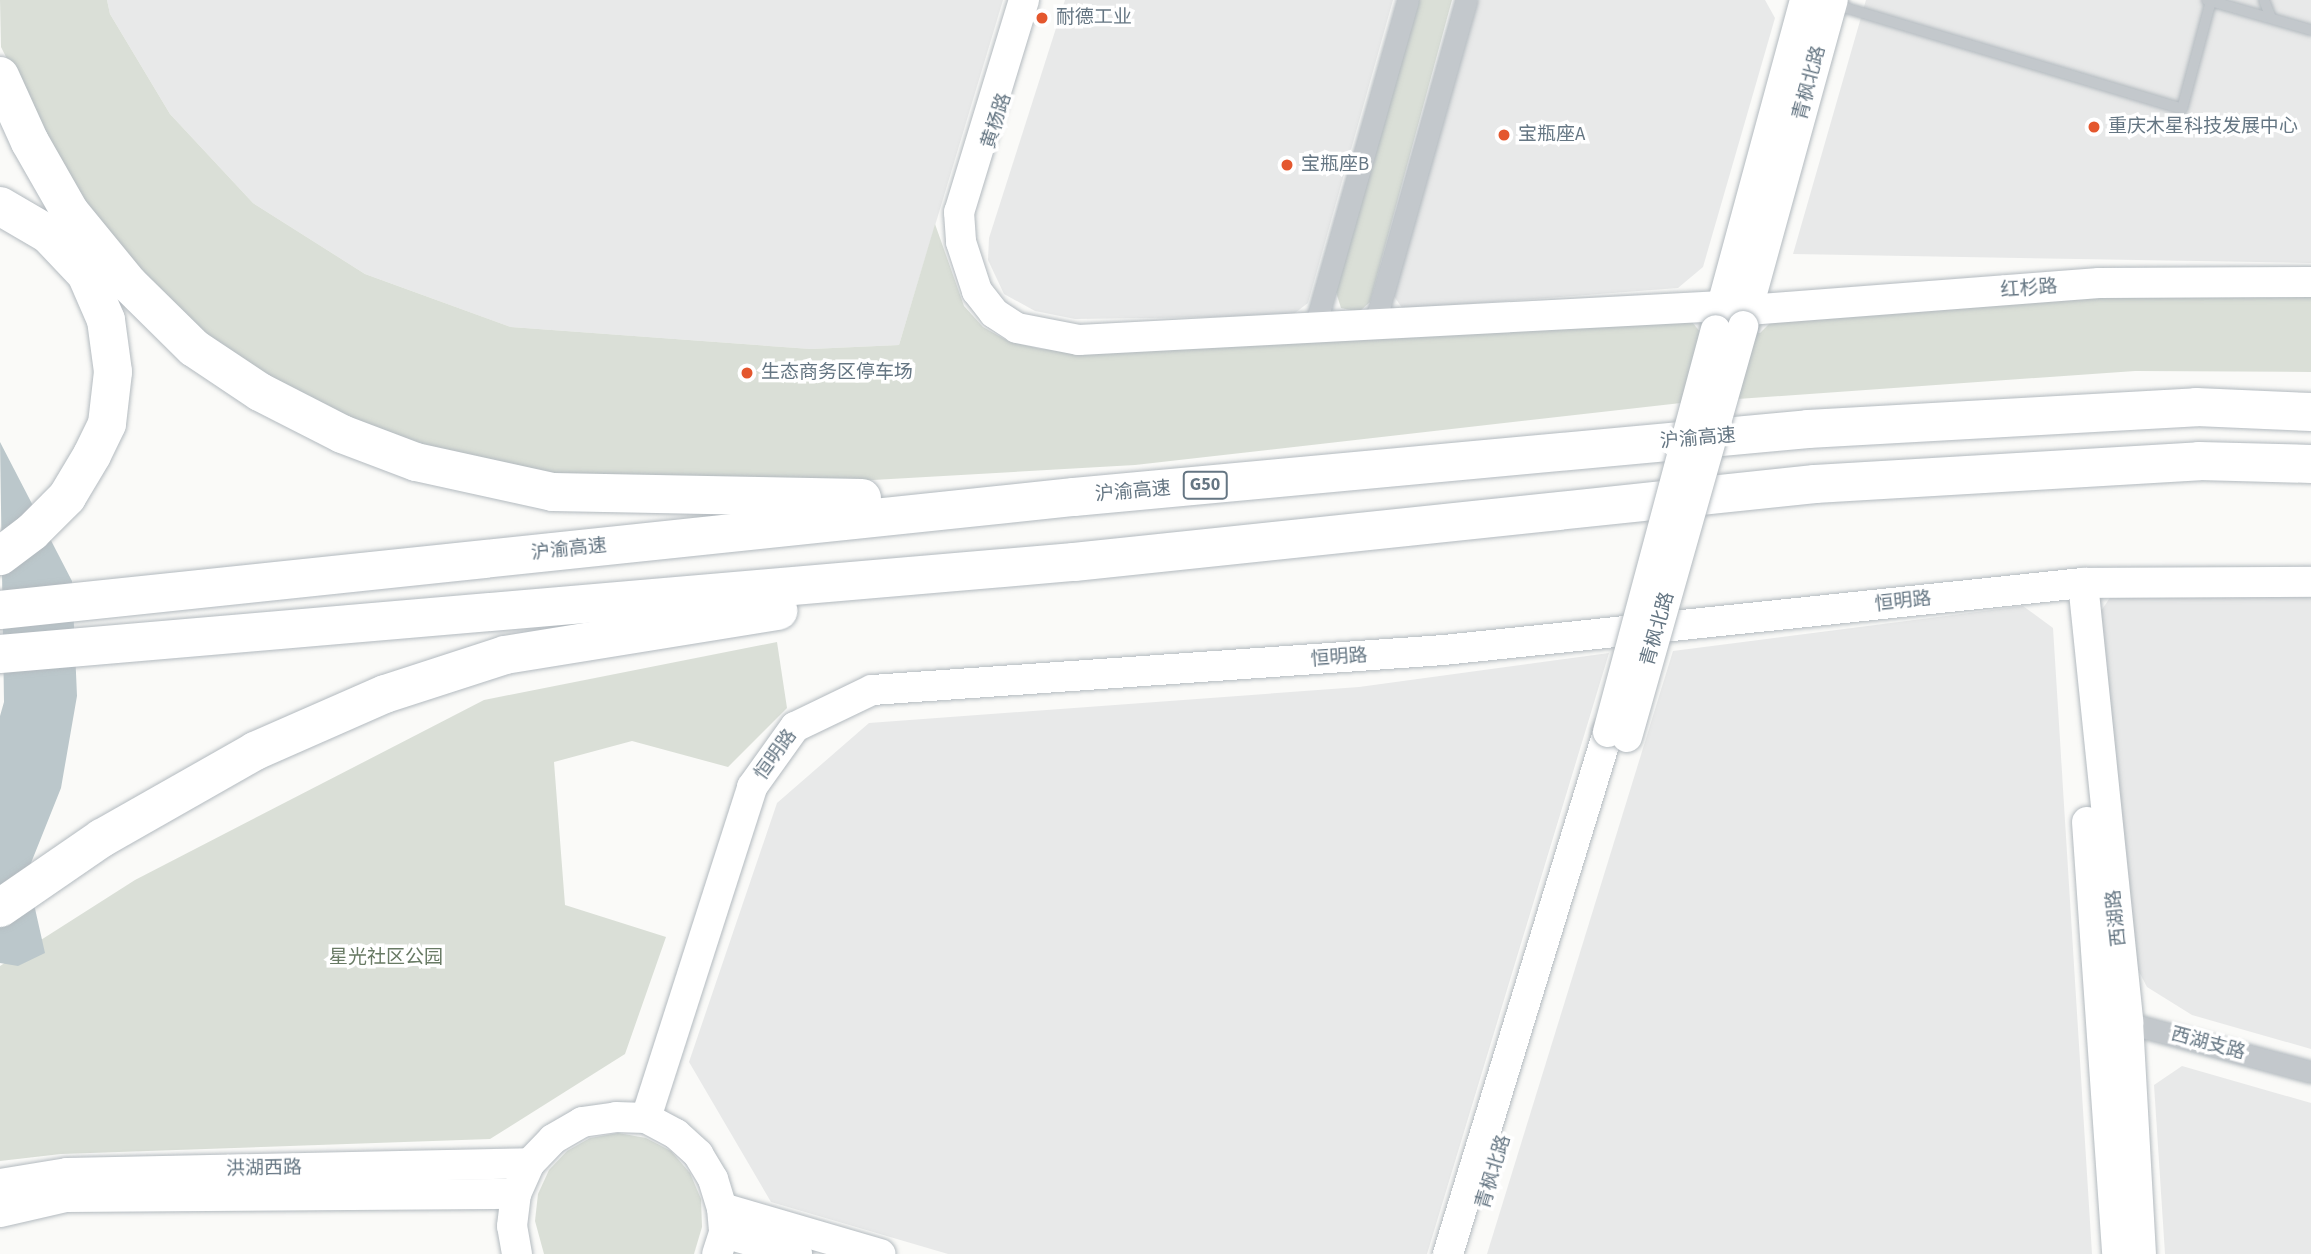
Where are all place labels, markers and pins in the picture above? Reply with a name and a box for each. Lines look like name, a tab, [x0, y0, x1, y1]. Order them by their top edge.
place label: 耐德工业	[1056, 7, 1132, 29]
marker: 耐德工业	[1034, 10, 1050, 26]
place label: 重庆木星科技发展中心	[2108, 116, 2298, 138]
marker: 重庆木星科技发展中心	[2086, 119, 2102, 135]
place label: 宝瓶座A	[1518, 124, 1585, 146]
marker: 宝瓶座A	[1496, 127, 1512, 143]
place label: 宝瓶座B	[1301, 154, 1369, 176]
marker: 宝瓶座B	[1279, 157, 1295, 173]
place label: 生态商务区停车场	[761, 362, 913, 384]
marker: 生态商务区停车场	[739, 365, 755, 381]

